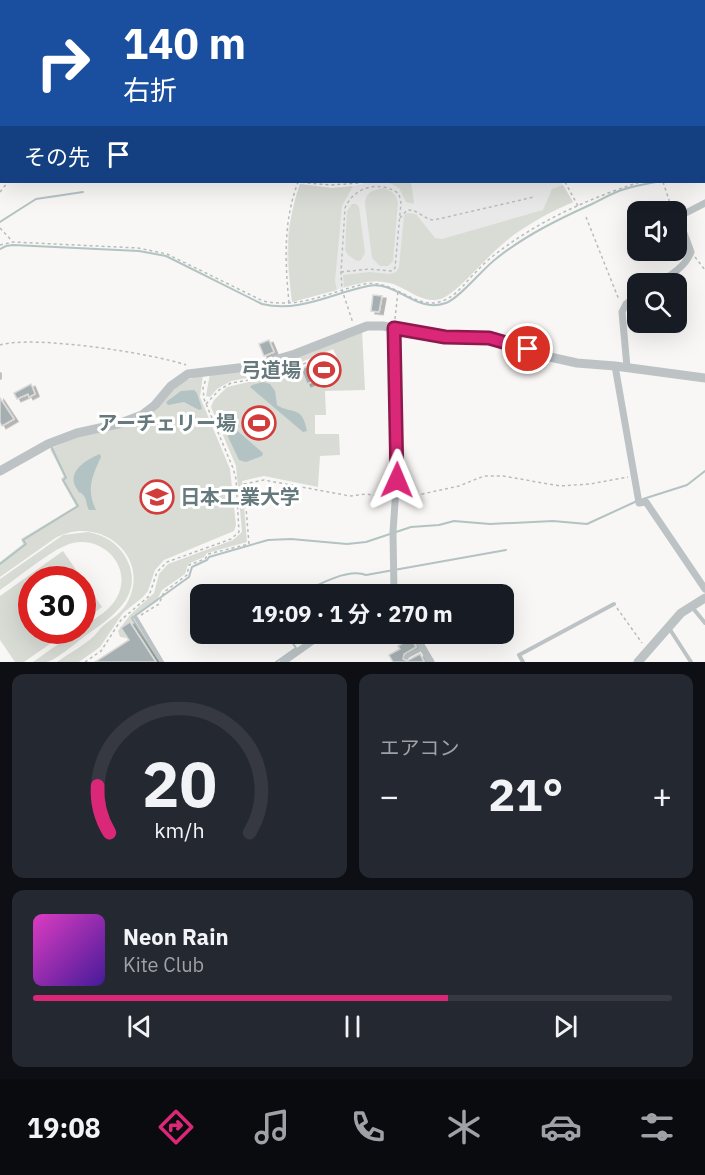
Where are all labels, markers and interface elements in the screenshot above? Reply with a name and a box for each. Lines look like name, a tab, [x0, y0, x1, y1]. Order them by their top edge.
text: 140 m	[123, 16, 246, 71]
icon: right	[24, 24, 102, 102]
text: 右折	[123, 72, 177, 107]
icon: arrive	[102, 138, 135, 171]
text: その先	[24, 142, 90, 171]
map controls	[627, 201, 687, 333]
button: sound	[627, 201, 687, 261]
button: search	[627, 273, 687, 333]
pin	[502, 323, 553, 374]
icon: arrive	[511, 332, 544, 365]
sports icon: 弓道場	[306, 352, 342, 388]
place label: 弓道場	[241, 356, 301, 383]
sports icon: アーチェリー場	[241, 405, 277, 441]
place label: アーチェリー場	[97, 409, 236, 436]
position arrow	[365, 448, 429, 512]
school or university icon: 日本工業大学	[139, 479, 175, 515]
place label: 日本工業大学	[180, 483, 300, 510]
speed limit sign: 30	[18, 566, 96, 644]
text: 19:09 · 1 分 · 270 m	[251, 599, 453, 628]
text: エアコン	[380, 734, 460, 761]
text: 20	[142, 743, 217, 824]
text: 21°	[488, 765, 563, 823]
text: −	[380, 774, 399, 817]
text: +	[652, 774, 672, 817]
text: km/h	[154, 816, 204, 844]
text: Neon Rain	[123, 922, 229, 951]
text: Kite Club	[123, 951, 204, 978]
icon: previous	[123, 1010, 156, 1043]
icon: pause	[336, 1010, 369, 1043]
icon: next	[549, 1010, 582, 1043]
icon: directions	[155, 1106, 197, 1148]
icon: music	[251, 1106, 293, 1148]
icon: phone	[347, 1106, 389, 1148]
icon: climate	[443, 1106, 485, 1148]
icon: car	[540, 1106, 582, 1148]
icon: filters	[636, 1106, 678, 1148]
text: 19:08	[27, 1110, 101, 1145]

